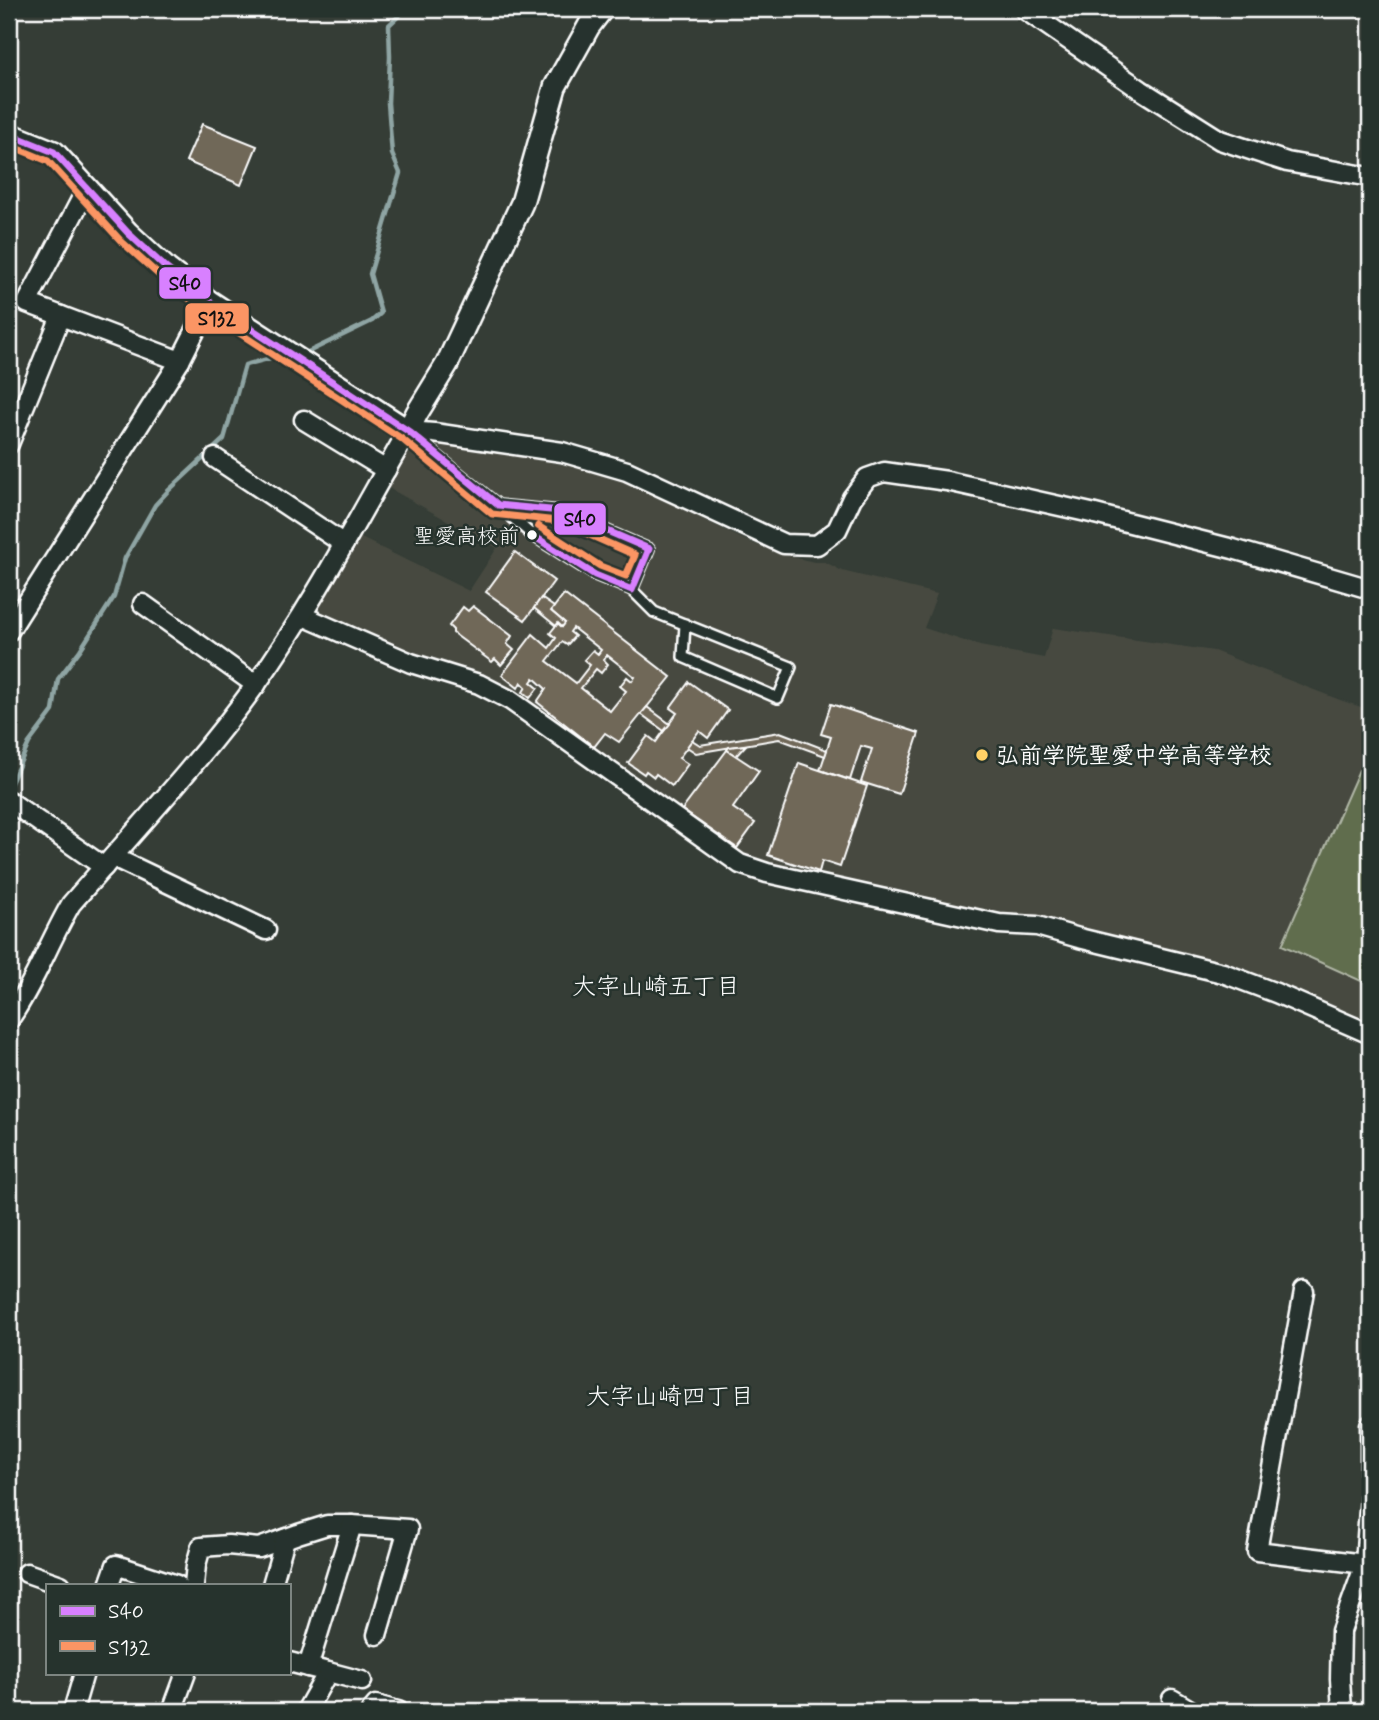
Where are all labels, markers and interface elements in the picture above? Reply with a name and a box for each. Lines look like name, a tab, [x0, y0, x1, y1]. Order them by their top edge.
line badge: S40	[158, 266, 212, 300]
text: S40	[169, 272, 201, 297]
line badge: S132	[184, 302, 250, 335]
text: S132	[198, 307, 237, 332]
line badge: S40	[553, 502, 607, 536]
text: S40	[564, 508, 596, 533]
place label: 聖愛高校前	[414, 523, 519, 551]
marker: 聖愛高校前	[525, 528, 539, 542]
place label: 弘前学院聖愛中学高等学校	[996, 742, 1272, 772]
marker: 弘前学院聖愛中学高等学校	[974, 747, 990, 763]
district label: 大字山崎五丁目	[572, 972, 740, 1003]
district label: 大字山崎四丁目	[586, 1382, 754, 1413]
legend	[46, 1584, 290, 1674]
text: S40	[108, 1598, 144, 1626]
text: S132	[108, 1634, 150, 1662]

